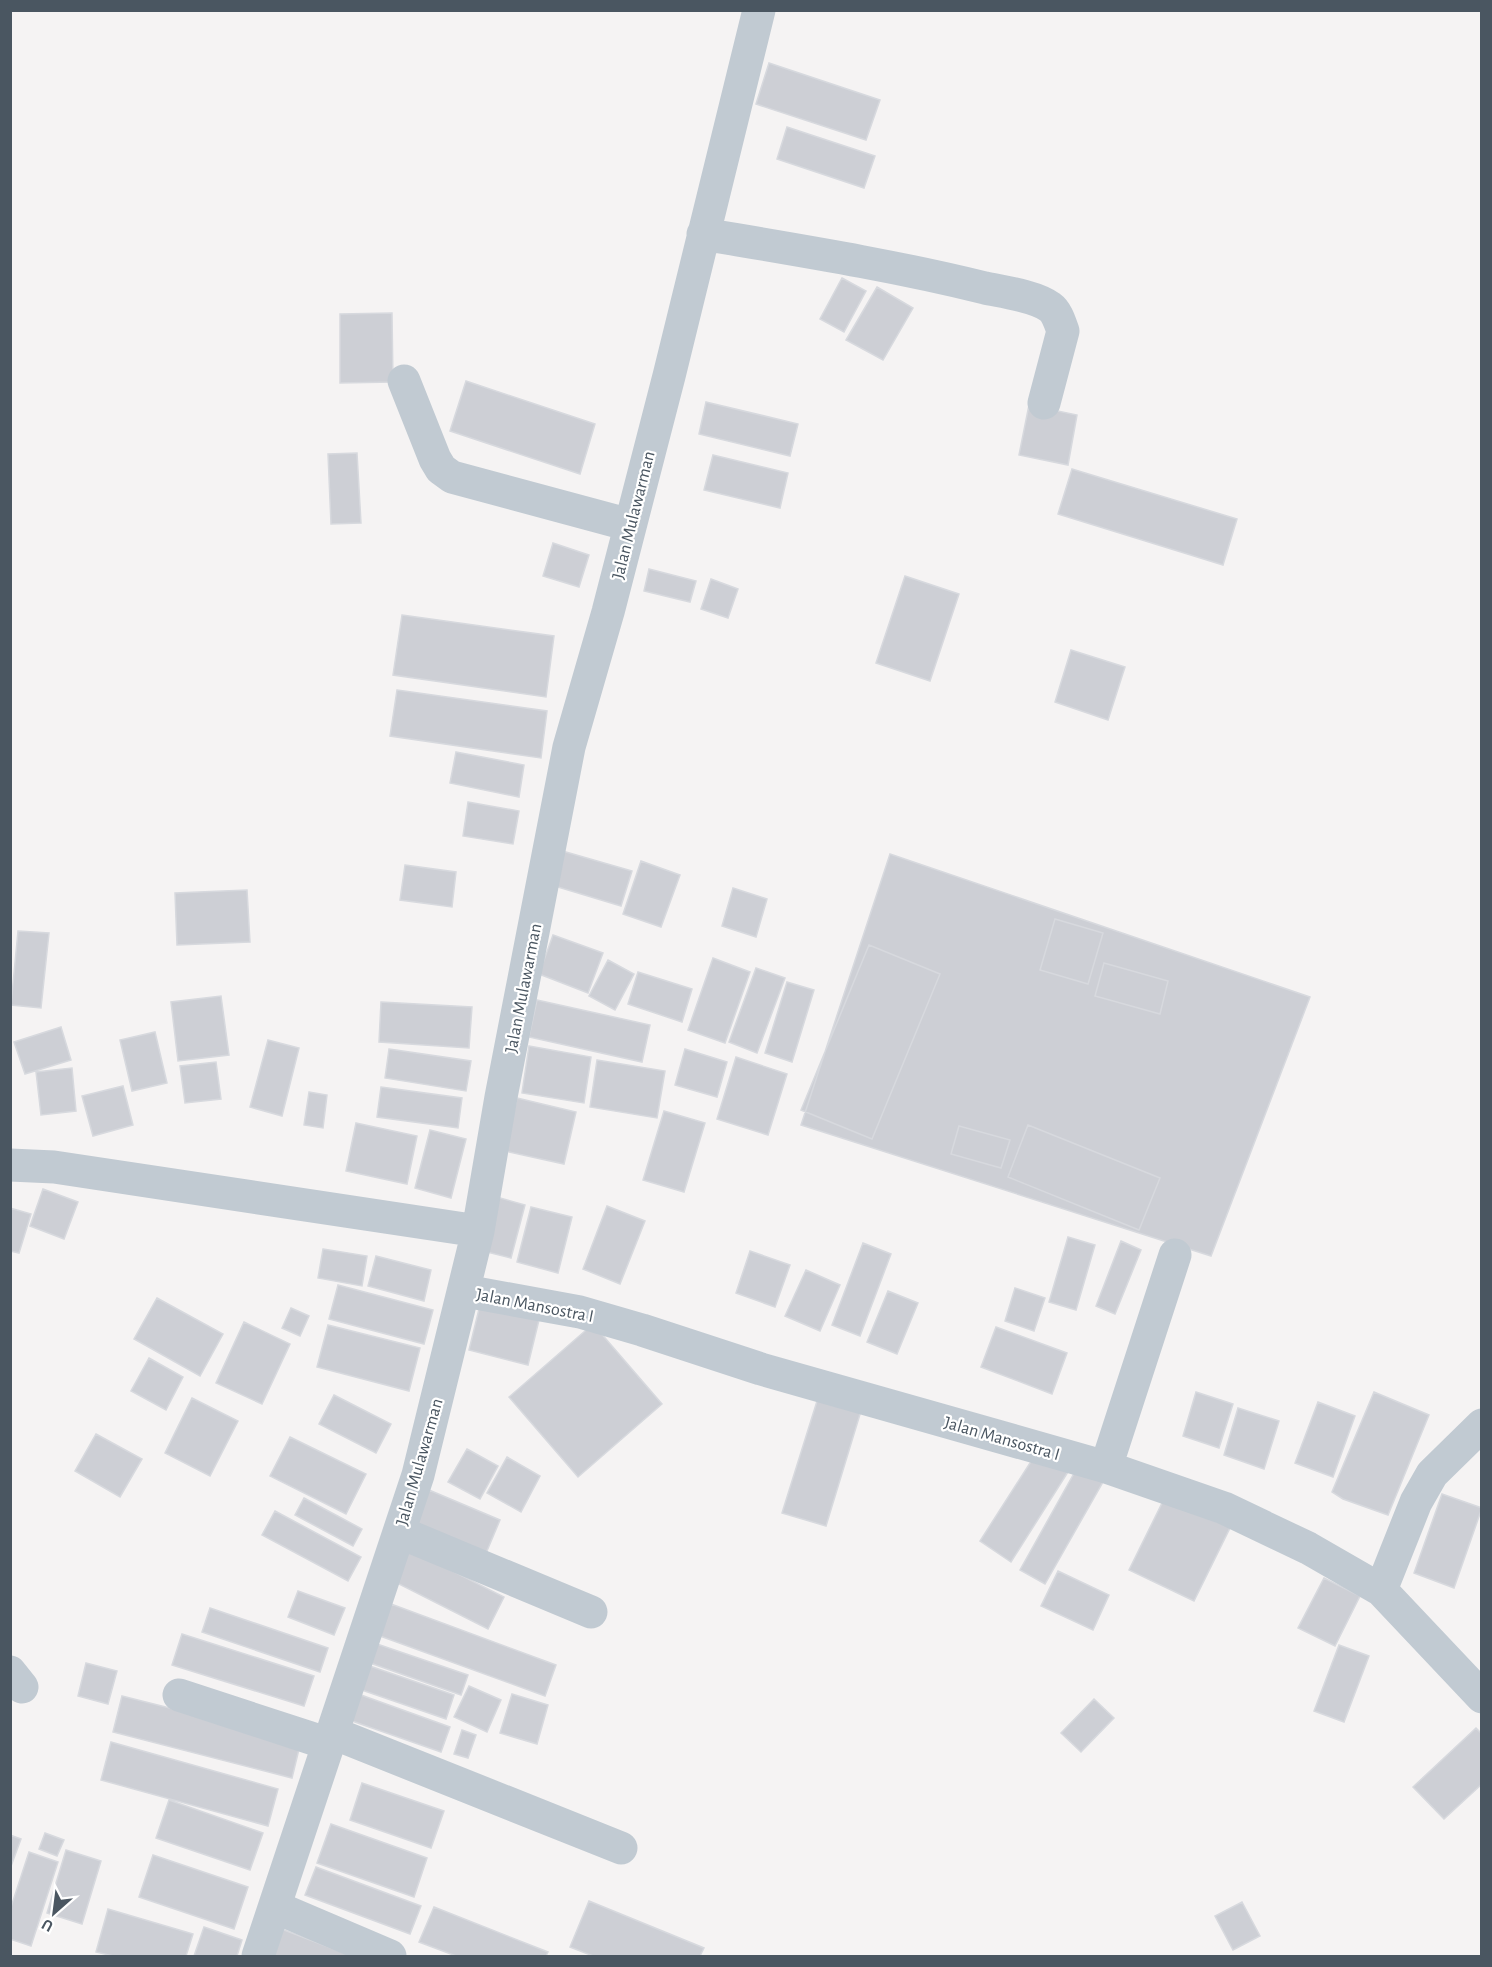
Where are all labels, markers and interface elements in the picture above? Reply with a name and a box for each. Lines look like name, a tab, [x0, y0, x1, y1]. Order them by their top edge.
street label: Jalan Mulawarman	[609, 449, 659, 581]
street label: Jalan Mulawarman	[503, 922, 545, 1054]
street label: Jalan Mansostra I	[474, 1286, 595, 1326]
street label: Jalan Mulawarman	[393, 1397, 447, 1528]
street label: Jalan Mansostra I	[942, 1414, 1062, 1464]
north arrow	[24, 1883, 84, 1943]
text: U	[39, 1916, 56, 1935]

